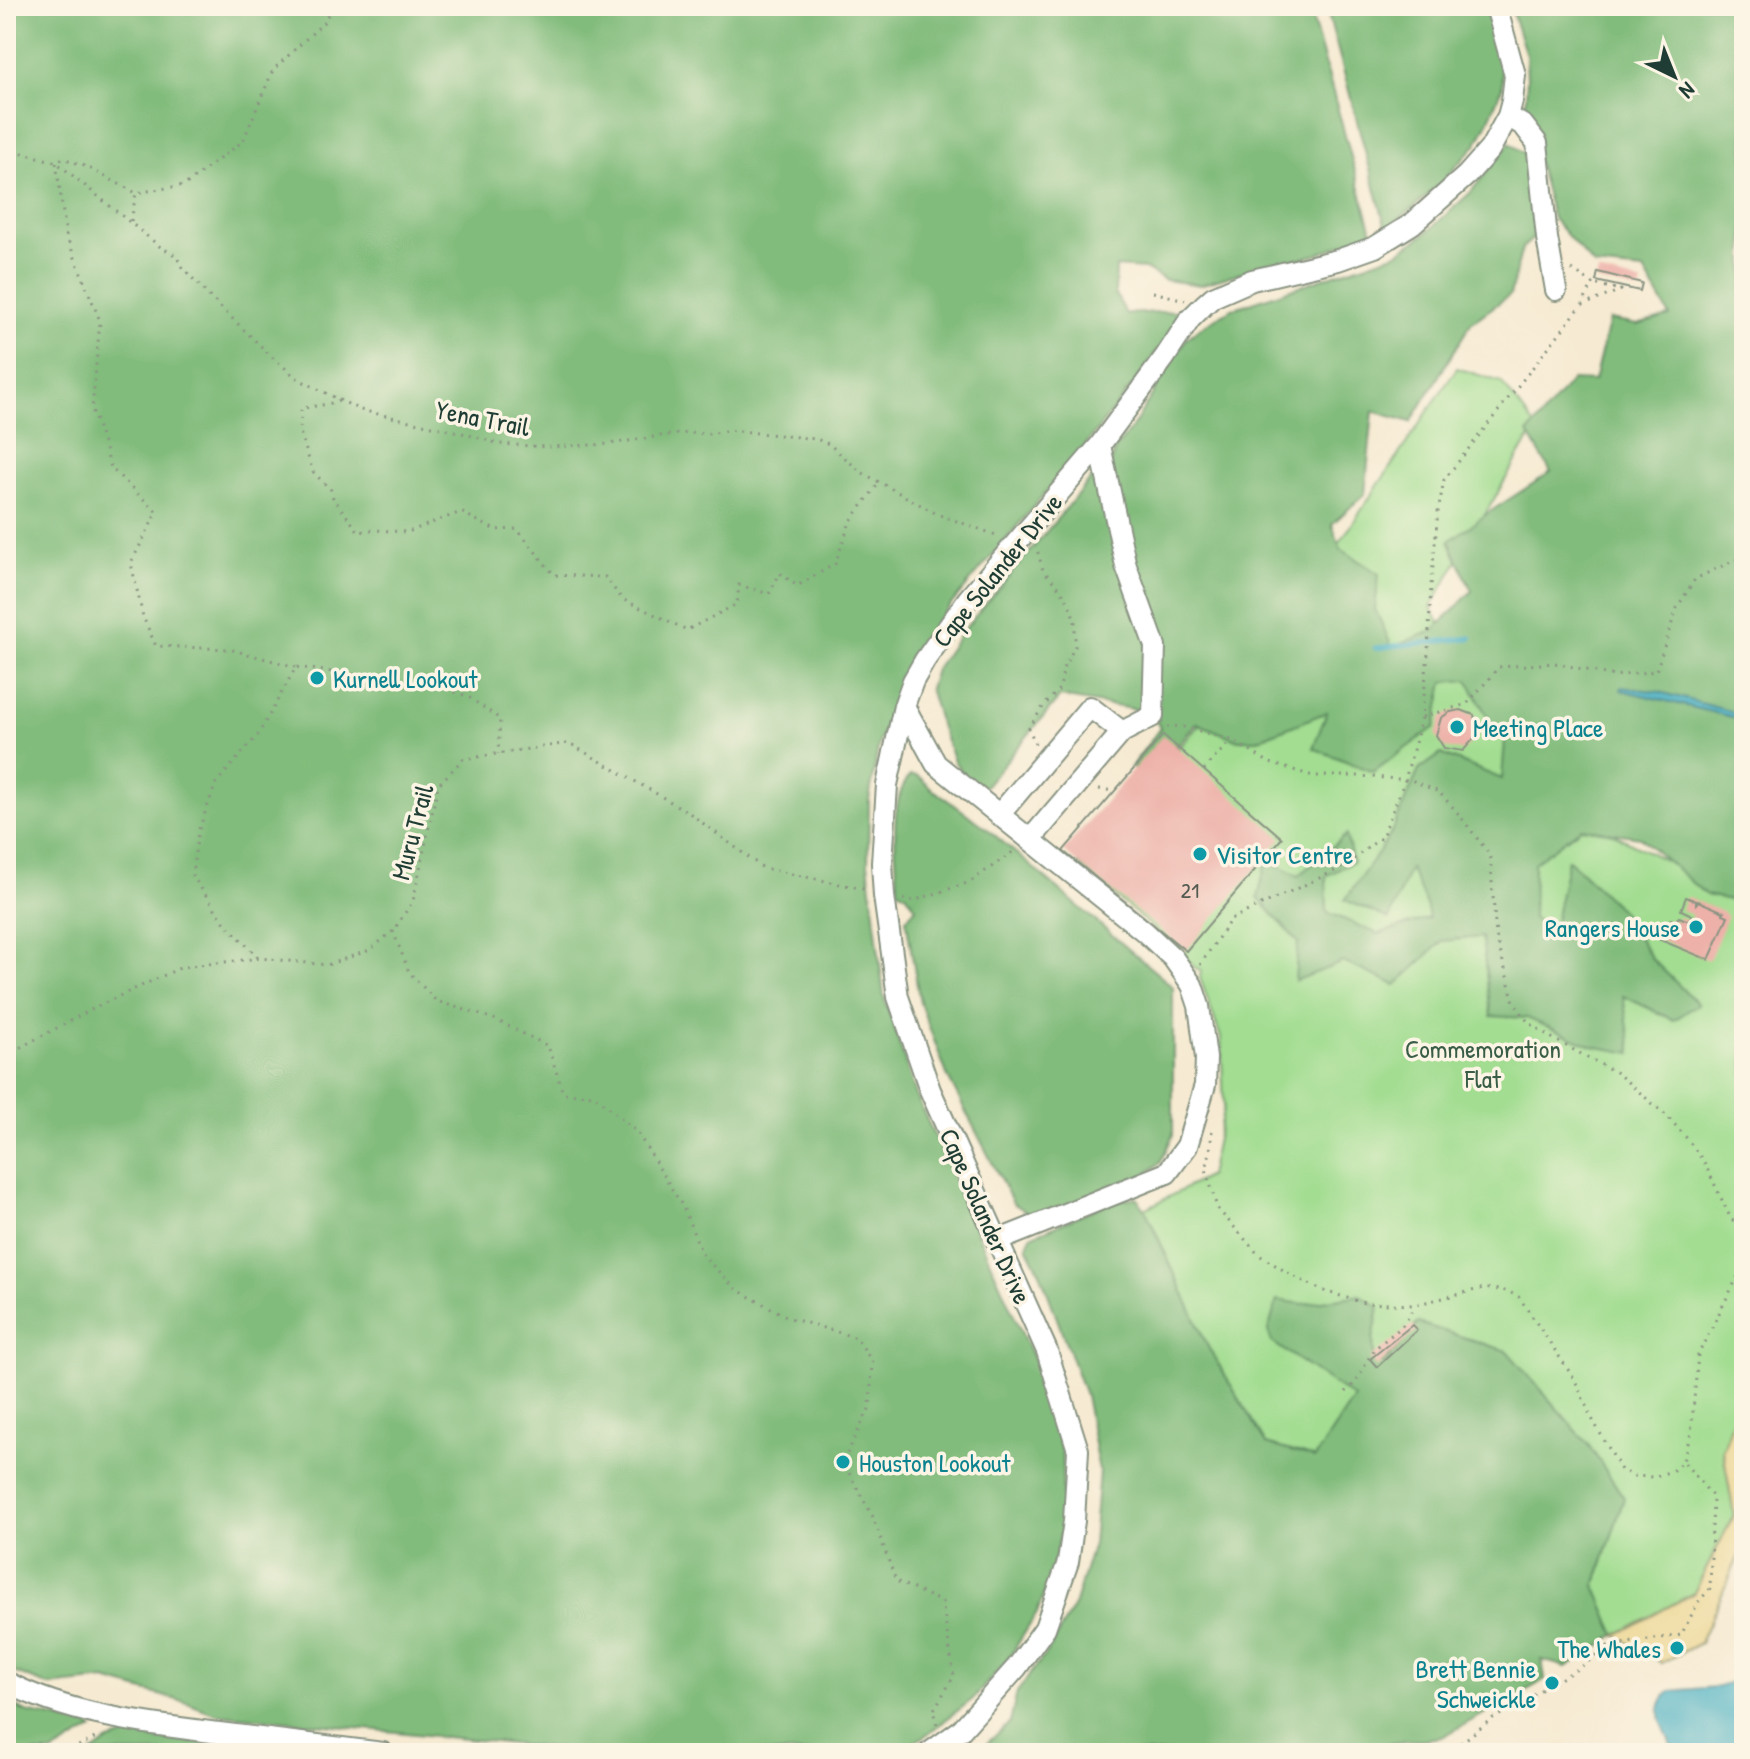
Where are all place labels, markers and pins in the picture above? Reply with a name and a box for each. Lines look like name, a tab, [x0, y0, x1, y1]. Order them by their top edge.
place label: Kurnell Lookout	[333, 661, 479, 696]
marker: Kurnell Lookout	[308, 669, 326, 687]
place label: Meeting Place	[1473, 710, 1603, 745]
marker: Meeting Place	[1448, 718, 1466, 736]
place label: Visitor Centre	[1216, 837, 1353, 872]
marker: Visitor Centre	[1191, 845, 1209, 863]
place label: Rangers House	[1545, 910, 1680, 945]
marker: Rangers House	[1687, 918, 1705, 936]
place label: Houston Lookout	[859, 1445, 1012, 1480]
marker: Houston Lookout	[834, 1453, 852, 1471]
place label: The Whales	[1557, 1631, 1661, 1666]
marker: The Whales	[1668, 1639, 1686, 1657]
place label: Brett Bennie Schweickle	[1415, 1651, 1536, 1716]
marker: Brett Bennie Schweickle	[1543, 1674, 1561, 1692]

